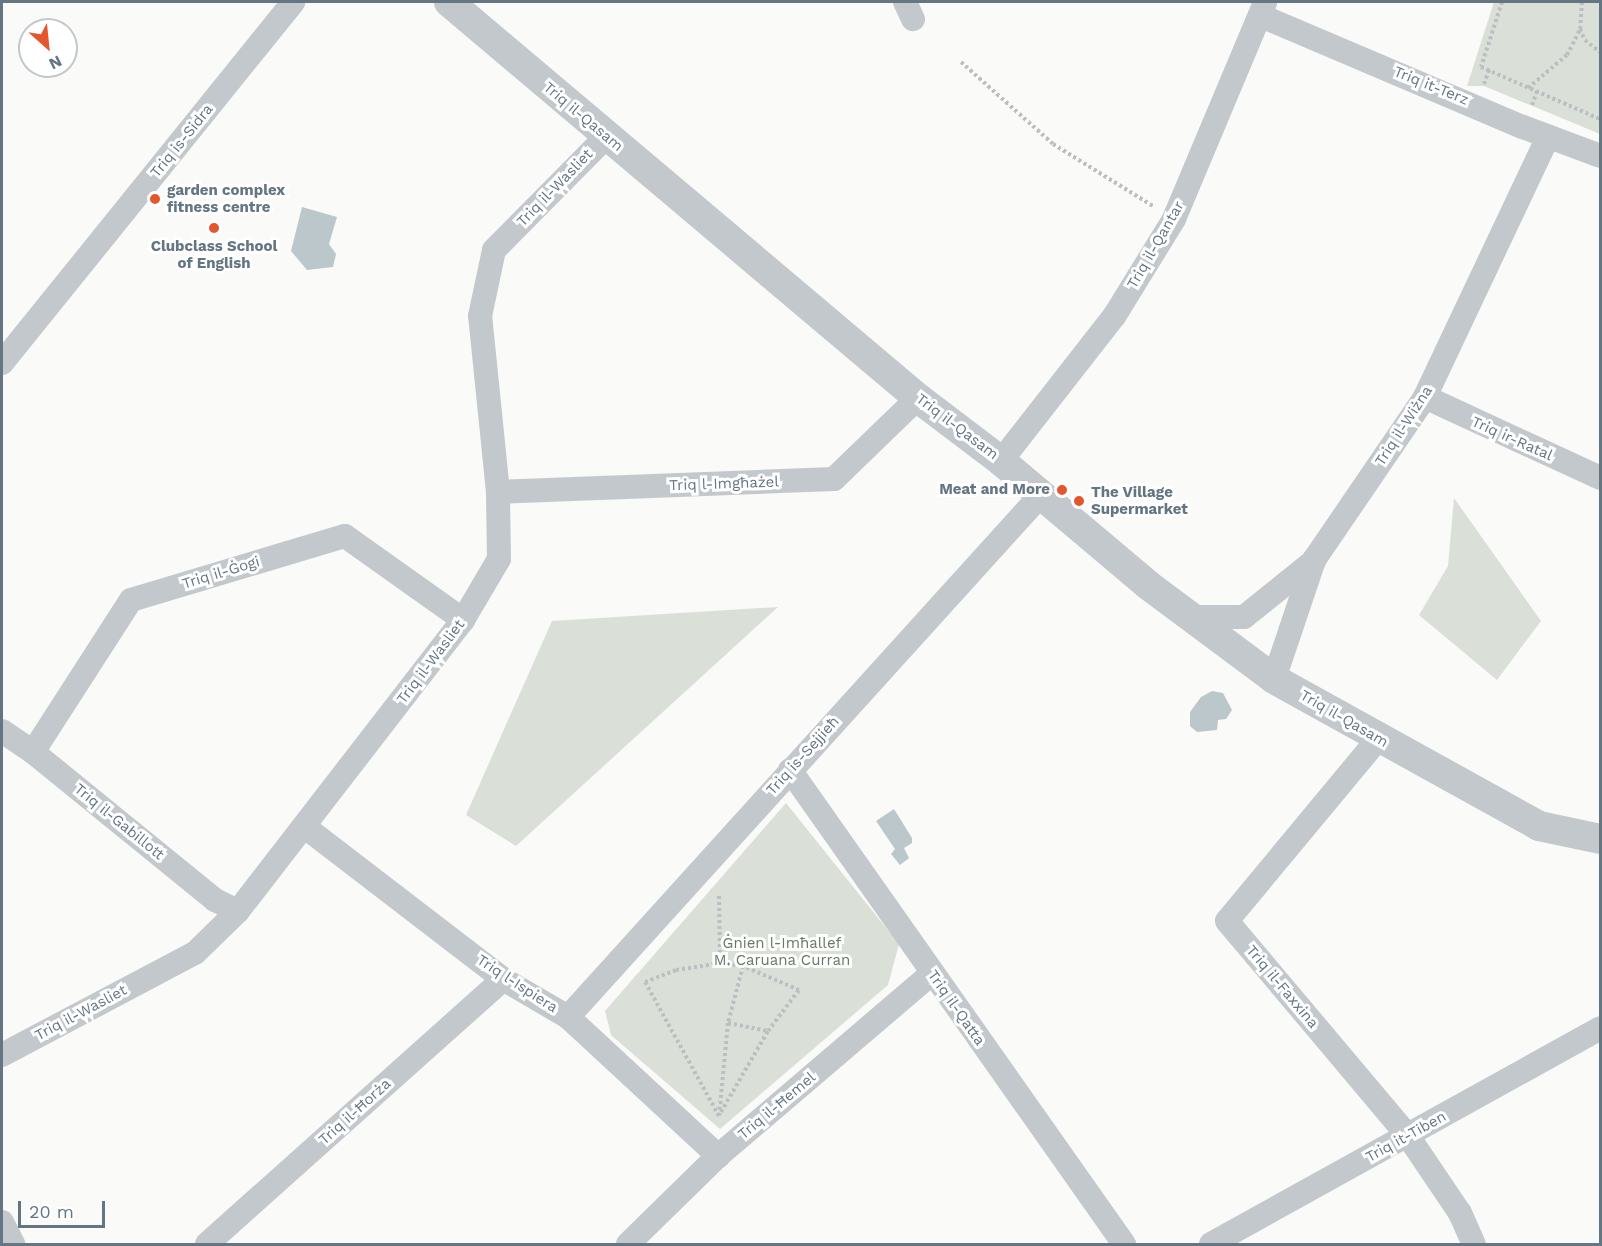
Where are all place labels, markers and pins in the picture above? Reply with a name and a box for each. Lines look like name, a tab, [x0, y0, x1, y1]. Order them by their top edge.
place label: garden complex fitness centre	[167, 181, 285, 216]
marker: garden complex fitness centre	[148, 192, 162, 206]
marker: Clubclass School of English	[207, 221, 221, 235]
place label: Clubclass School of English	[151, 237, 277, 272]
place label: Meat and More	[939, 481, 1050, 499]
marker: Meat and More	[1055, 483, 1069, 497]
place label: The Village Supermarket	[1091, 483, 1188, 518]
marker: The Village Supermarket	[1072, 494, 1086, 508]

